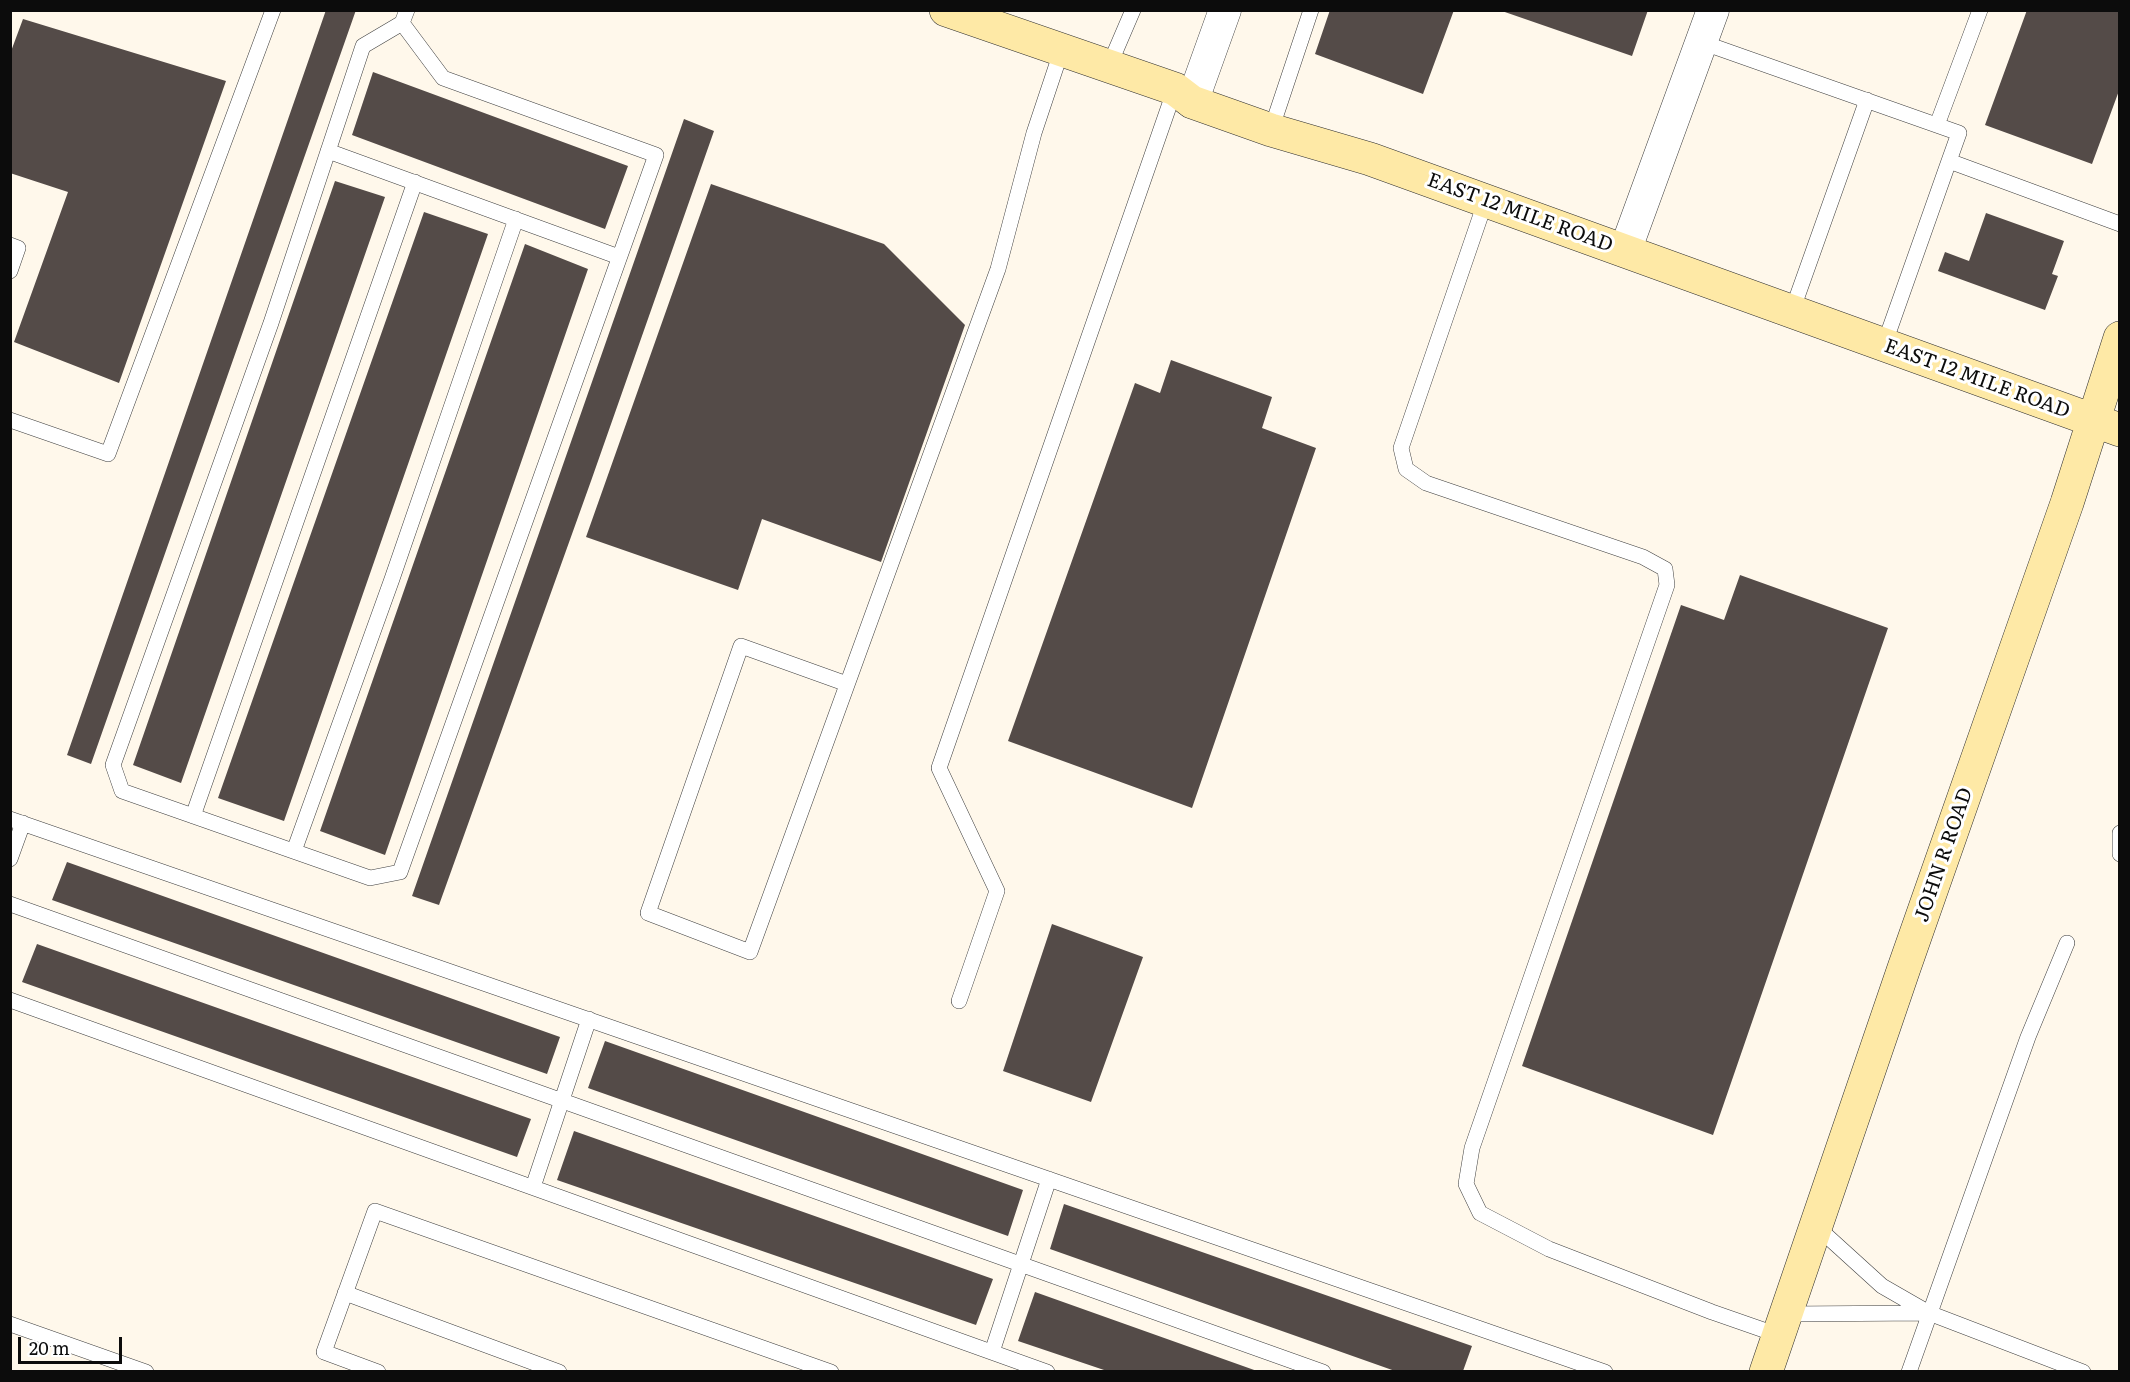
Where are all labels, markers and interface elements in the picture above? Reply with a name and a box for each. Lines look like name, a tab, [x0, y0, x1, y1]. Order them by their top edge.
street label: EAST 12 MILE ROAD	[1424, 168, 1616, 258]
street label: EAST 12 MILE ROAD	[1881, 334, 2073, 424]
street label: JOHN R ROAD	[1910, 785, 1978, 925]
scale bar	[21, 1325, 124, 1363]
text: 20 m	[29, 1334, 70, 1361]

